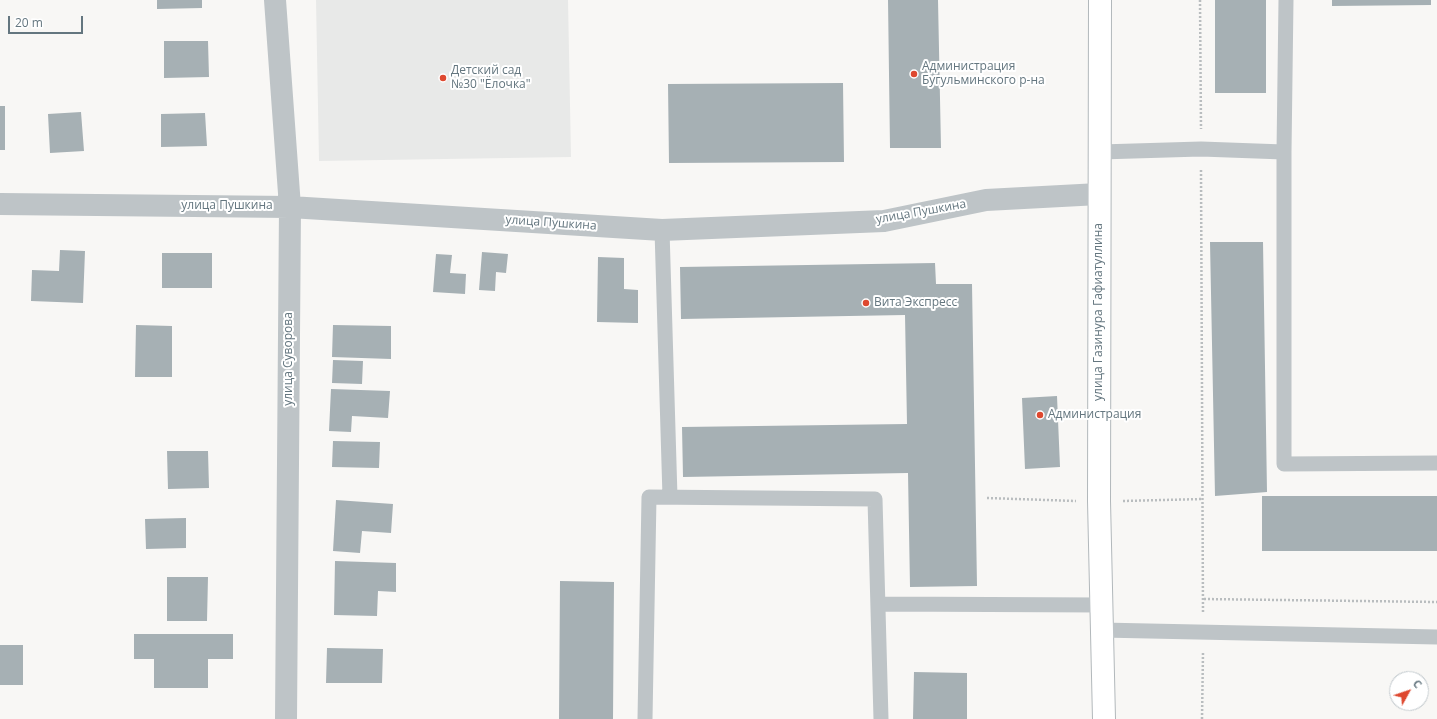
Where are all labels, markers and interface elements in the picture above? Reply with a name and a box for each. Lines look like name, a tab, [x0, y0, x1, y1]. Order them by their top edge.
scale bar	[10, 8, 85, 34]
text: 20 m	[15, 14, 43, 31]
place label: Администрация Бугульминского р-на	[922, 60, 1045, 88]
place label: Детский сад №30 "Ёлочка"	[451, 64, 531, 92]
marker: Администрация Бугульминского р-на	[909, 69, 919, 79]
marker: Детский сад №30 "Ёлочка"	[438, 73, 448, 83]
street label: улица Пушкина	[875, 197, 967, 227]
street label: улица Пушкина	[181, 199, 273, 213]
street label: улица Пушкина	[505, 213, 597, 233]
street label: улица Газинура Гафиатуллина	[1092, 223, 1106, 401]
place label: Вита Экспресс	[874, 296, 957, 310]
marker: Вита Экспресс	[861, 298, 871, 308]
street label: улица Суворова	[282, 312, 296, 406]
place label: Администрация	[1048, 408, 1141, 422]
marker: Администрация	[1035, 410, 1045, 420]
north arrow	[1389, 671, 1429, 711]
text: С	[1410, 676, 1426, 691]

